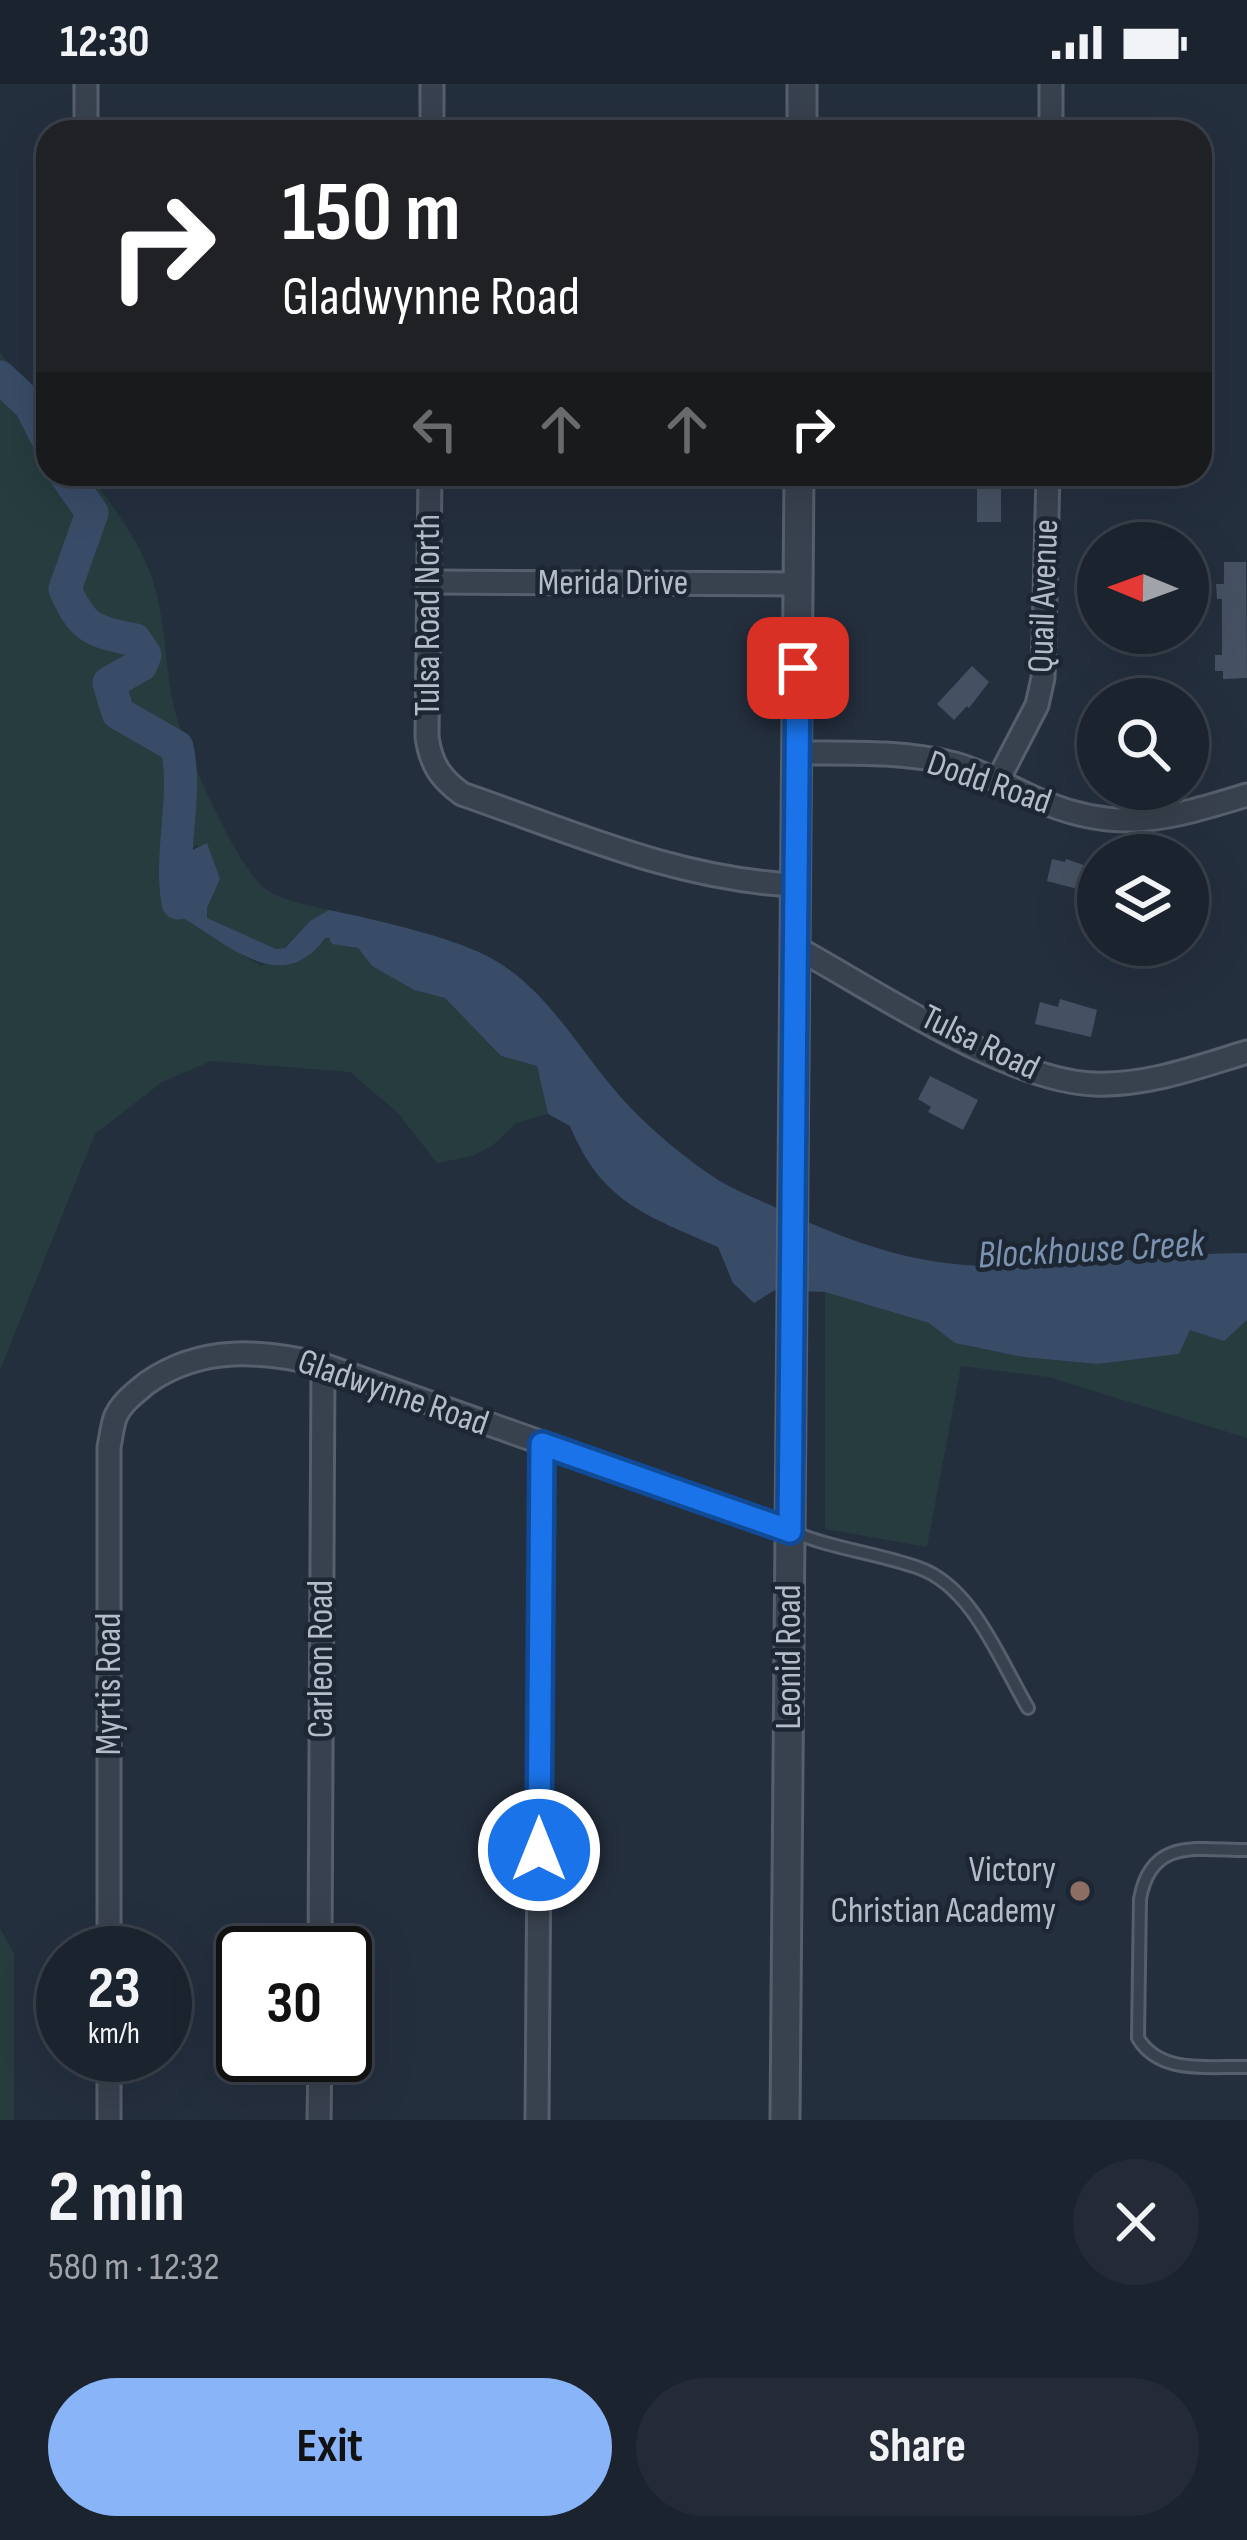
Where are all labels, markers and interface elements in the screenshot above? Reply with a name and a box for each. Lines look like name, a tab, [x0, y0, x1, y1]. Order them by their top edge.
text: 12:30	[60, 15, 149, 70]
text: 150 m	[282, 163, 461, 264]
icon: right	[84, 168, 240, 324]
text: Gladwynne Road	[282, 265, 580, 330]
icon: left	[402, 396, 468, 462]
icon: ahead	[528, 396, 594, 462]
icon: ahead	[654, 396, 720, 462]
icon: right	[780, 396, 846, 462]
street label: Tulsa Road North	[407, 514, 450, 716]
street label: Quail Avenue	[1020, 518, 1068, 674]
north arrow	[1077, 522, 1209, 654]
map controls	[1077, 522, 1209, 966]
street label: Merida Drive	[538, 562, 688, 605]
pin	[747, 617, 849, 719]
icon: arrive	[765, 635, 831, 701]
button: search	[1077, 678, 1209, 810]
street label: Dodd Road	[921, 742, 1057, 824]
button: layers	[1077, 834, 1209, 966]
street label: Tulsa Road	[914, 996, 1046, 1090]
water label: Blockhouse Creek	[977, 1221, 1207, 1279]
street label: Gladwynne Road	[292, 1340, 494, 1446]
street label: Carleon Road	[300, 1580, 343, 1738]
street label: Leonid Road	[768, 1584, 811, 1730]
street label: Myrtis Road	[88, 1613, 131, 1755]
position arrow	[476, 1787, 602, 1913]
place label: Victory Christian Academy	[830, 1849, 1056, 1933]
marker: Victory Christian Academy	[1067, 1878, 1093, 1904]
speed limit sign: 30	[216, 1926, 372, 2082]
text: 23	[87, 1953, 141, 2025]
text: km/h	[88, 2016, 140, 2052]
text: 2 min	[48, 2155, 185, 2242]
button: close	[1073, 2159, 1199, 2285]
text: 580 m · 12:32	[48, 2244, 220, 2291]
button: Exit	[48, 2378, 612, 2516]
button: Share	[636, 2378, 1199, 2516]

